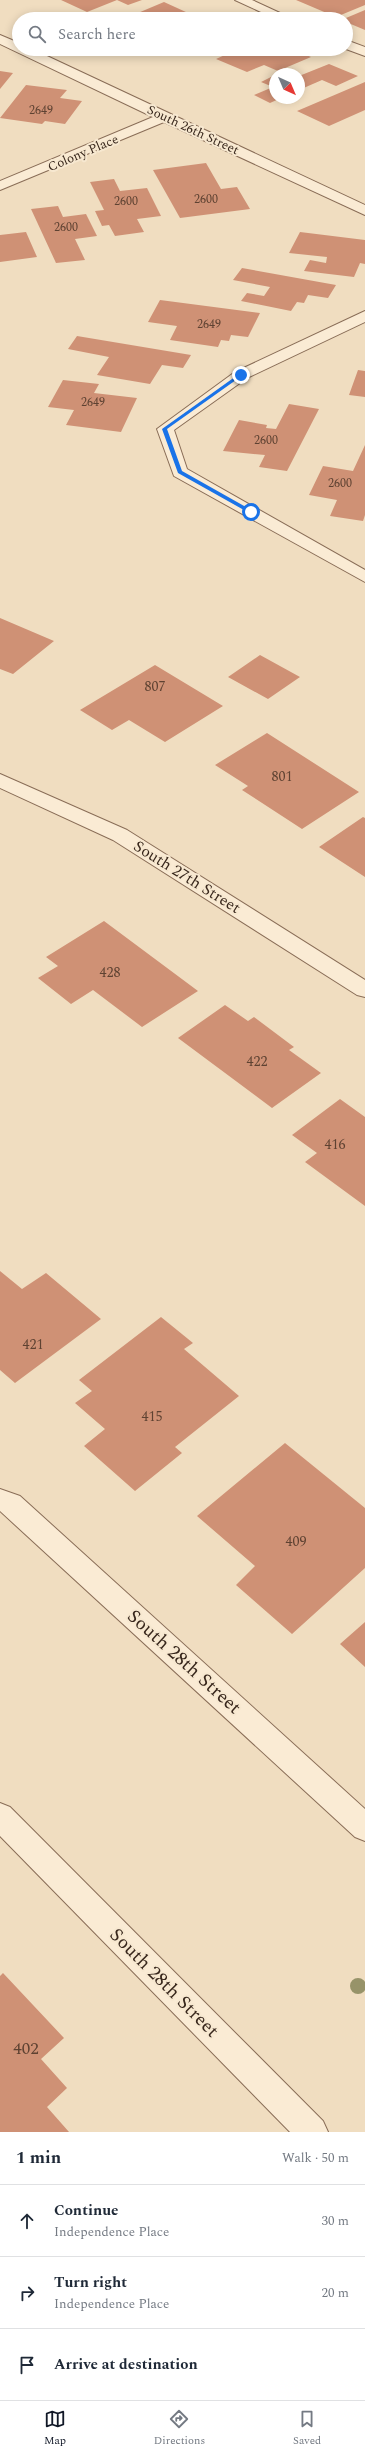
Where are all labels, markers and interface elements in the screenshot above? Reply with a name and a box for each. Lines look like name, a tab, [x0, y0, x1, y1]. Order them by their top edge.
search box	[12, 12, 353, 56]
icon: search	[26, 23, 48, 45]
text: Search here	[58, 23, 136, 46]
north arrow	[269, 68, 305, 104]
street label: South 26th Street	[144, 100, 243, 160]
house number: 2649	[29, 101, 53, 120]
street label: Colony Place	[44, 129, 122, 177]
house number: 2600	[194, 190, 218, 209]
house number: 2600	[114, 192, 138, 211]
house number: 2600	[54, 218, 78, 237]
house number: 2649	[197, 315, 221, 334]
route end	[232, 366, 250, 384]
house number: 2649	[81, 393, 105, 412]
house number: 2600	[254, 431, 278, 450]
house number: 2600	[328, 474, 352, 493]
route start	[242, 503, 260, 521]
house number: 807	[145, 676, 166, 697]
house number: 801	[272, 766, 293, 787]
street label: South 27th Street	[129, 834, 246, 920]
house number: 428	[100, 962, 121, 983]
house number: 422	[247, 1051, 268, 1072]
house number: 416	[325, 1134, 346, 1155]
house number: 421	[23, 1334, 44, 1355]
house number: 415	[142, 1406, 163, 1427]
house number: 409	[286, 1531, 307, 1552]
street label: South 28th Street	[120, 1603, 248, 1722]
street label: South 28th Street	[102, 1921, 226, 2045]
house number: 402	[13, 2036, 39, 2062]
text: 1 min	[16, 2145, 61, 2171]
text: Walk · 50 m	[282, 2148, 349, 2168]
text: Continue	[54, 2199, 119, 2222]
icon: ahead	[16, 2210, 38, 2232]
text: 30 m	[322, 2211, 349, 2231]
text: Independence Place	[54, 2222, 169, 2242]
text: Turn right	[54, 2271, 127, 2294]
icon: right	[16, 2282, 38, 2304]
text: 20 m	[322, 2283, 349, 2303]
text: Independence Place	[54, 2294, 169, 2314]
text: Arrive at destination	[54, 2353, 198, 2376]
icon: arrive	[16, 2354, 38, 2376]
tab: Map	[44, 2408, 66, 2449]
tab: Directions	[154, 2408, 205, 2449]
tab: Saved	[293, 2408, 321, 2449]

